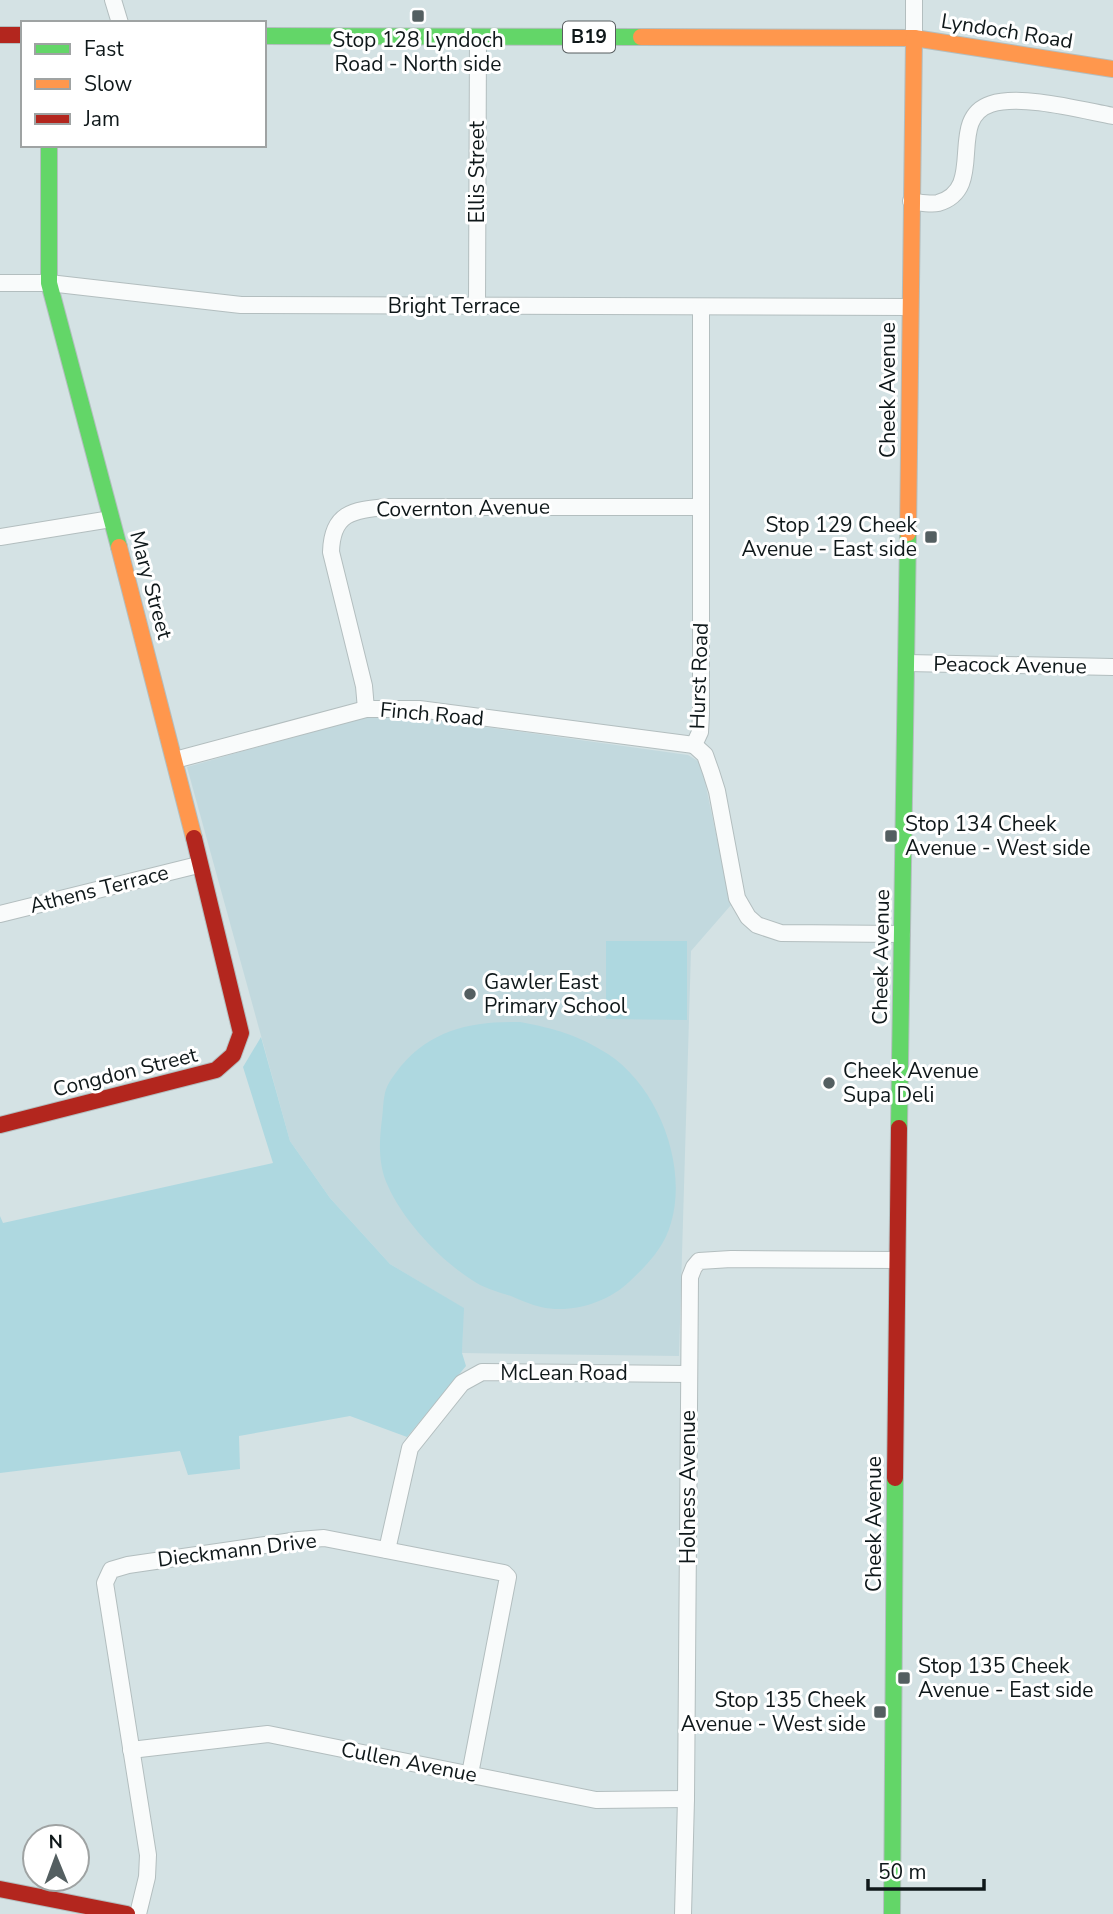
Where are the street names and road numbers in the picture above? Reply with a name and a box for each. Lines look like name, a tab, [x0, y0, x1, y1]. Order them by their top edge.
street label: Lyndoch Road	[939, 7, 1075, 55]
road number: B19	[563, 22, 615, 52]
street label: Ellis Street	[463, 120, 491, 223]
street label: Bright Terrace	[388, 292, 520, 320]
street label: Cheek Avenue	[874, 322, 902, 458]
street label: Covernton Avenue	[376, 492, 550, 524]
street label: Mary Street	[123, 528, 179, 643]
street label: Hurst Road	[683, 622, 715, 730]
street label: Peacock Avenue	[933, 650, 1087, 680]
street label: Finch Road	[379, 696, 485, 732]
street label: Athens Terrace	[27, 858, 171, 920]
street label: Cheek Avenue	[866, 889, 896, 1025]
street label: Congdon Street	[50, 1040, 201, 1103]
street label: McLean Road	[500, 1359, 628, 1387]
street label: Holness Avenue	[674, 1410, 702, 1564]
street label: Cheek Avenue	[860, 1456, 888, 1592]
street label: Dieckmann Drive	[156, 1526, 318, 1574]
street label: Cullen Avenue	[339, 1735, 479, 1789]

